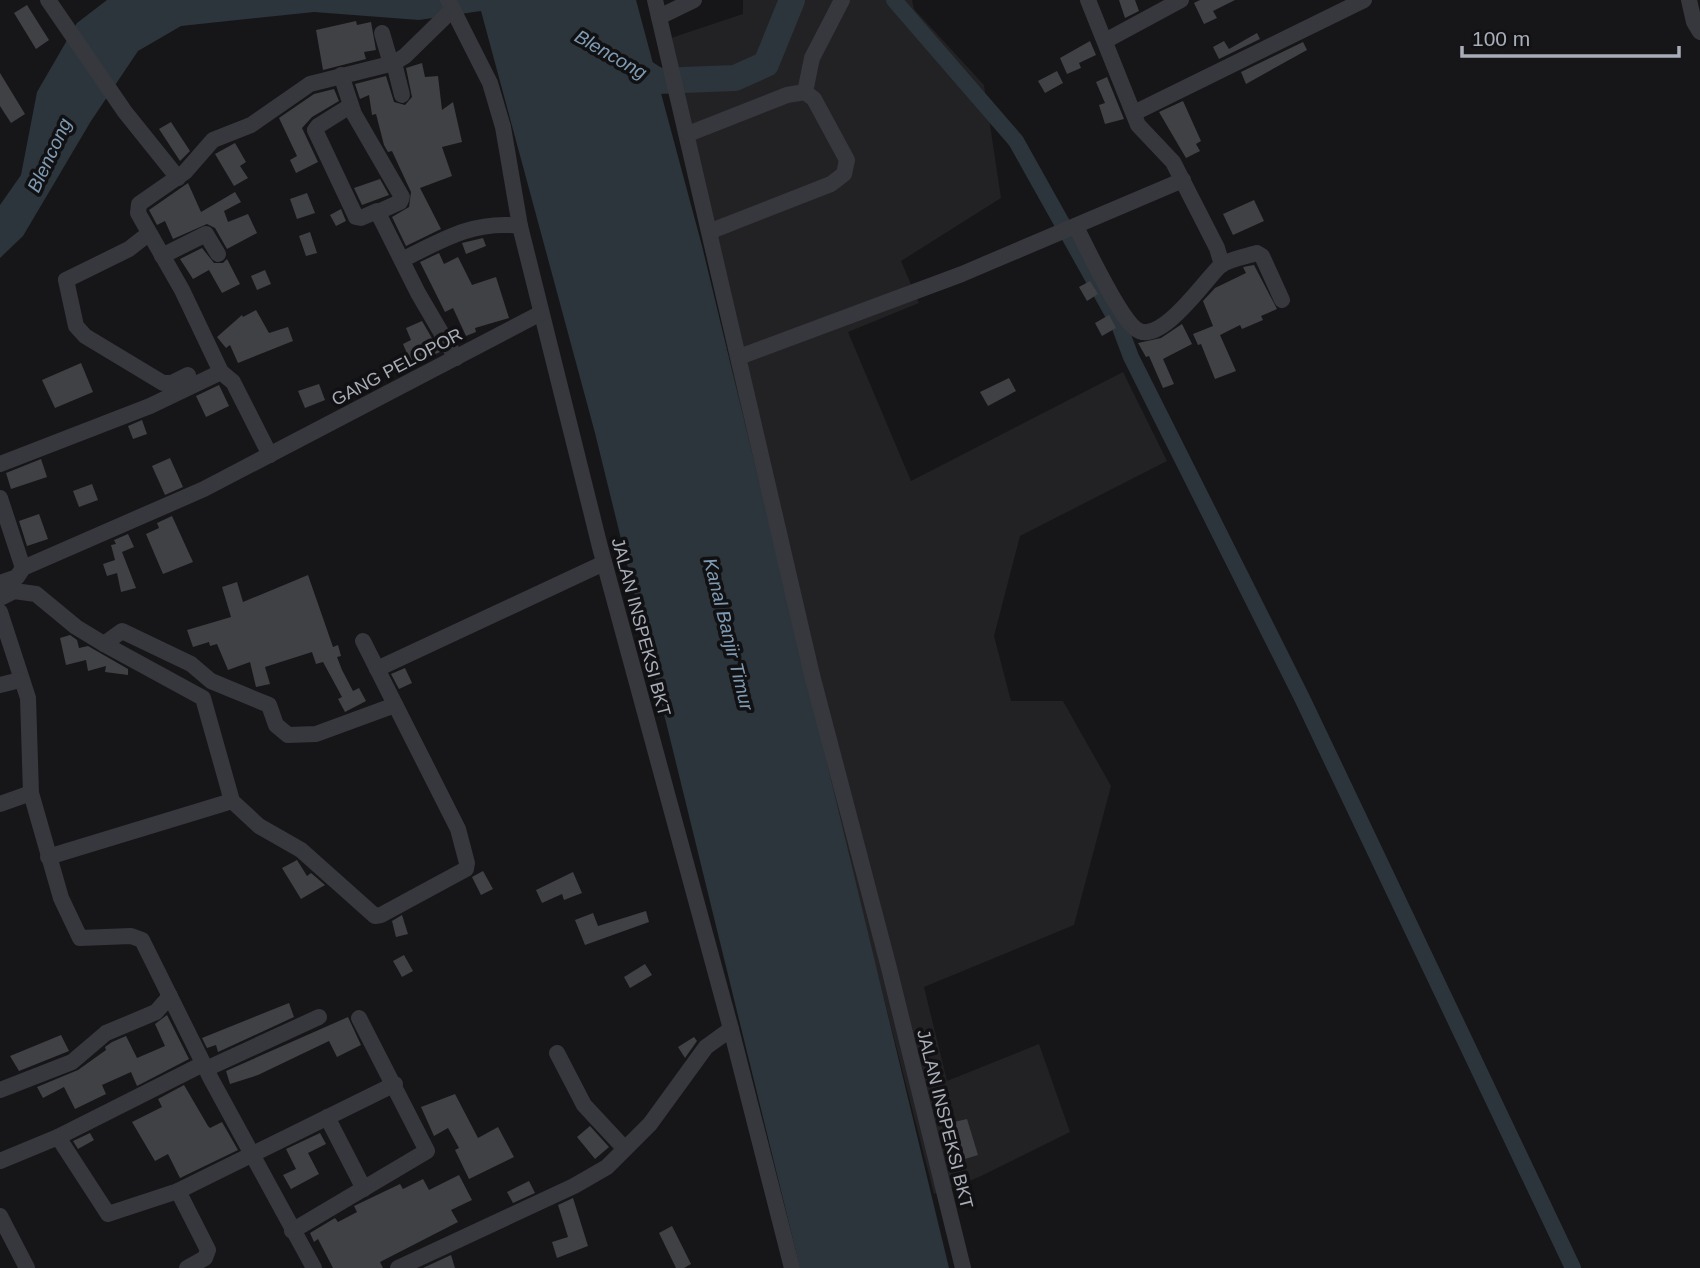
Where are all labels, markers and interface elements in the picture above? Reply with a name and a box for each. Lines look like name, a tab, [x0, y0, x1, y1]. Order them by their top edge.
scale bar	[1462, 14, 1679, 58]
water label: Blencong	[571, 26, 651, 84]
text: 100 m	[1472, 27, 1530, 50]
water label: Blencong	[23, 114, 76, 196]
street label: GANG PELOPOR	[328, 324, 466, 410]
street label: JALAN INSPEKSI BKT	[608, 536, 674, 718]
water label: Kanal Banjir Timur	[699, 556, 758, 713]
street label: JALAN INSPEKSI BKT	[913, 1027, 977, 1211]

